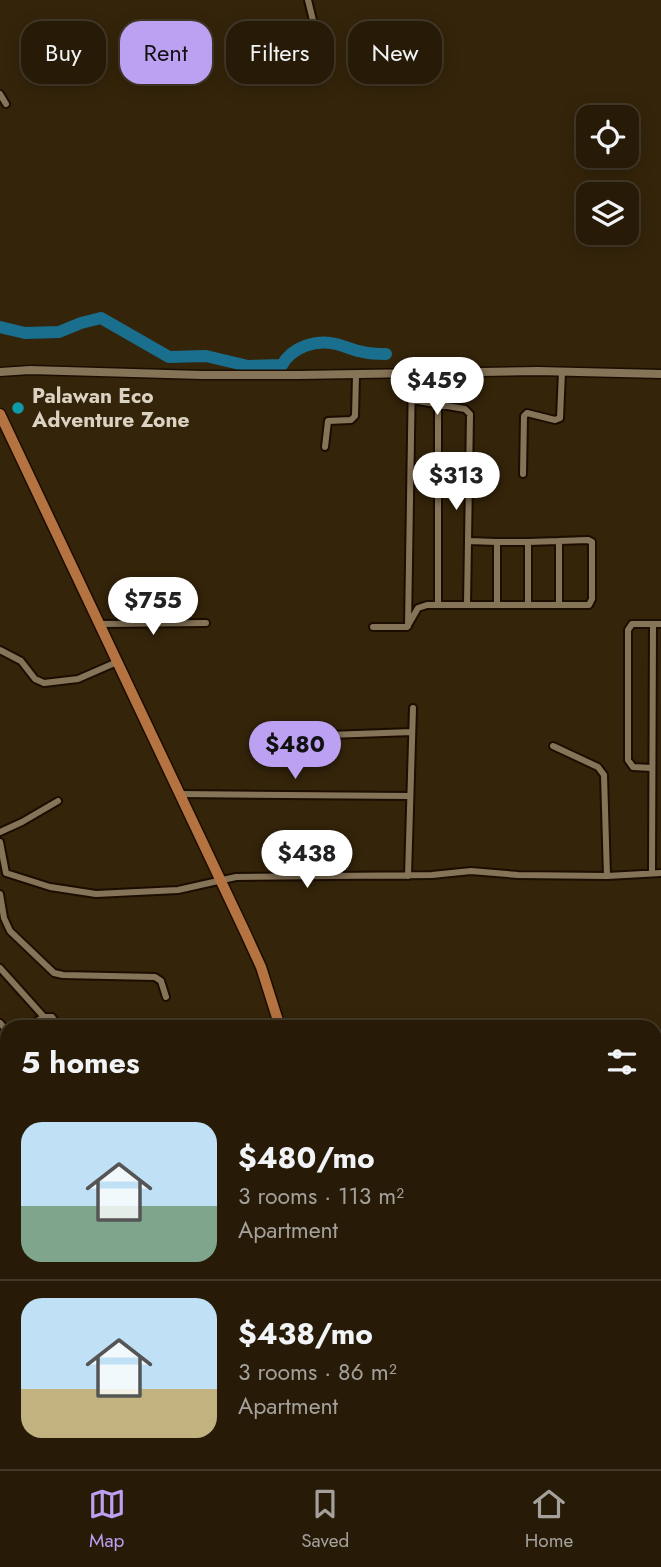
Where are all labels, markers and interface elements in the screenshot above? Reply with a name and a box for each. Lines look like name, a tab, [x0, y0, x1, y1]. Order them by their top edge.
chip: Buy	[21, 21, 106, 84]
chip: Rent	[120, 21, 212, 84]
chip: Filters	[226, 21, 334, 84]
chip: New	[348, 21, 442, 84]
map controls	[576, 105, 639, 245]
button: locate	[576, 105, 639, 168]
button: layers	[576, 182, 639, 245]
pin: $459	[396, 358, 478, 417]
text: $459	[407, 363, 467, 397]
place label: Palawan Eco Adventure Zone	[31, 381, 190, 435]
marker: Palawan Eco Adventure Zone	[10, 400, 26, 416]
pin: $313	[415, 452, 497, 512]
text: $313	[429, 458, 483, 492]
pin: $755	[112, 578, 194, 637]
text: $755	[124, 583, 182, 617]
pin: $480	[254, 722, 336, 781]
text: $480	[265, 727, 325, 761]
pin: $438	[266, 830, 348, 890]
text: $438	[277, 836, 337, 870]
text: 5 homes	[21, 1041, 140, 1084]
icon: filters	[603, 1043, 641, 1081]
text: $480/mo	[238, 1136, 375, 1179]
icon: home	[77, 1150, 161, 1234]
text: 3 rooms · 113 m²	[238, 1179, 404, 1213]
text: Apartment	[238, 1213, 338, 1247]
text: $438/mo	[238, 1312, 373, 1355]
icon: home	[77, 1326, 161, 1410]
text: 3 rooms · 86 m²	[238, 1355, 397, 1389]
text: Apartment	[238, 1389, 338, 1423]
tab: Map	[88, 1485, 126, 1554]
tab: Saved	[301, 1485, 349, 1554]
tab: Home	[525, 1485, 573, 1554]

